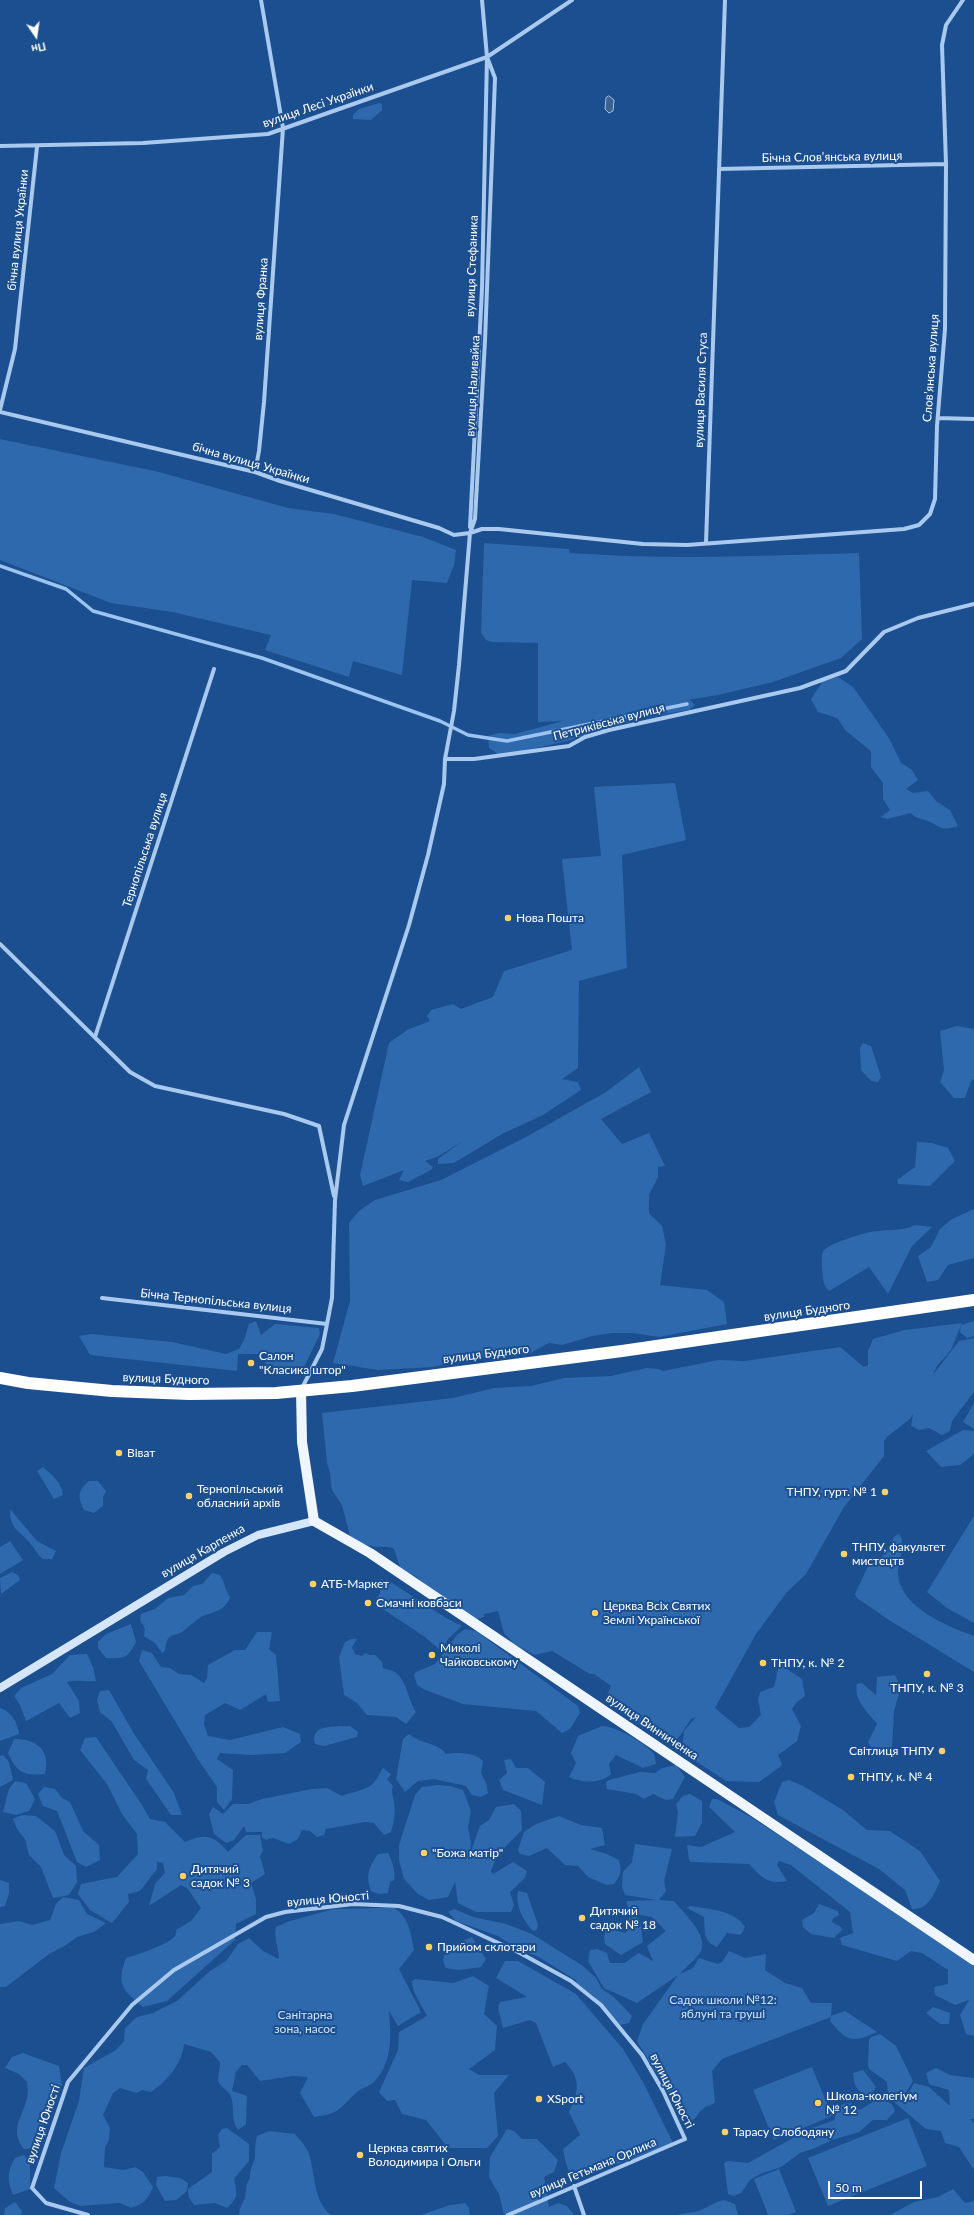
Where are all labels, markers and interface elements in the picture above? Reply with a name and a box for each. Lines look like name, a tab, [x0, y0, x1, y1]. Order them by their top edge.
north arrow	[16, 16, 56, 56]
text: Пн	[30, 40, 47, 56]
street label: вулиця Лесі Українки	[261, 79, 375, 131]
street label: Бічна Словʼянська вулиця	[762, 149, 902, 165]
street label: бічна вулиця Українки	[4, 169, 32, 291]
street label: вулиця Стефаника	[463, 215, 481, 317]
street label: вулиця Франка	[251, 257, 271, 341]
street label: Словʼянська вулиця	[920, 313, 942, 423]
street label: вулиця Василя Стуса	[692, 332, 710, 448]
street label: вулиця Наливайка	[463, 335, 483, 437]
street label: бічна вулиця Українки	[190, 439, 312, 487]
street label: Петриківська вулиця	[552, 700, 666, 744]
street label: Тернопільська вулиця	[120, 791, 170, 909]
place label: Нова Пошта	[516, 911, 584, 925]
marker: Нова Пошта	[503, 913, 513, 923]
street label: Бічна Тернопільська вулиця	[140, 1286, 292, 1316]
street label: вулиця Будного	[763, 1298, 851, 1324]
street label: вулиця Будного	[442, 1342, 530, 1366]
place label: Салон "Класика штор"	[259, 1349, 346, 1377]
marker: Салон "Класика штор"	[246, 1358, 256, 1368]
street label: вулиця Будного	[122, 1370, 210, 1388]
place label: Віват	[127, 1446, 155, 1460]
marker: Віват	[114, 1448, 124, 1458]
place label: Тернопільський обласний архів	[197, 1482, 283, 1510]
place label: ТНПУ, гурт. № 1	[787, 1485, 877, 1499]
marker: ТНПУ, гурт. № 1	[880, 1487, 890, 1497]
marker: Тернопільський обласний архів	[184, 1491, 194, 1501]
street label: вулиця Карпенка	[159, 1521, 247, 1581]
place label: ТНПУ, факультет мистецтв	[852, 1540, 946, 1568]
marker: ТНПУ, факультет мистецтв	[839, 1549, 849, 1559]
place label: АТБ-Маркет	[321, 1577, 389, 1591]
marker: АТБ-Маркет	[308, 1579, 318, 1589]
place label: Смачні ковбаси	[376, 1596, 462, 1610]
marker: Смачні ковбаси	[363, 1598, 373, 1608]
place label: Церква Всіх Святих Землі Української	[603, 1599, 710, 1627]
marker: Церква Всіх Святих Землі Української	[590, 1608, 600, 1618]
place label: Миколі Чайковському	[440, 1641, 518, 1669]
marker: Миколі Чайковському	[427, 1650, 437, 1660]
place label: ТНПУ, к. № 2	[771, 1656, 844, 1670]
marker: ТНПУ, к. № 2	[758, 1658, 768, 1668]
marker: ТНПУ, к. № 3	[922, 1669, 932, 1679]
place label: ТНПУ, к. № 3	[890, 1681, 964, 1695]
street label: вулиця Винниченка	[603, 1691, 701, 1763]
place label: Світлиця ТНПУ	[849, 1744, 934, 1758]
marker: Світлиця ТНПУ	[937, 1746, 947, 1756]
place label: ТНПУ, к. № 4	[859, 1770, 932, 1784]
marker: ТНПУ, к. № 4	[846, 1772, 856, 1782]
place label: "Божа матір"	[432, 1846, 503, 1860]
marker: "Божа матір"	[419, 1848, 429, 1858]
place label: Дитячий садок № 3	[191, 1862, 250, 1890]
marker: Дитячий садок № 3	[178, 1871, 188, 1881]
street label: вулиця Юності	[286, 1888, 370, 1910]
place label: Дитячий садок № 18	[590, 1904, 656, 1932]
marker: Дитячий садок № 18	[577, 1913, 587, 1923]
place label: Прийом склотари	[437, 1940, 536, 1954]
marker: Прийом склотари	[424, 1942, 434, 1952]
park label: Садок школи №12: яблуні та груші	[669, 1993, 777, 2021]
park label: Санітарна зона, насос	[274, 2008, 336, 2036]
street label: вулиця Юності	[647, 2051, 697, 2131]
street label: вулиця Юності	[23, 2083, 63, 2165]
place label: Школа-колегіум № 12	[826, 2089, 917, 2117]
place label: XSport	[547, 2092, 583, 2106]
marker: XSport	[534, 2094, 544, 2104]
marker: Школа-колегіум № 12	[813, 2098, 823, 2108]
place label: Тарасу Слободяну	[733, 2125, 834, 2139]
marker: Тарасу Слободяну	[720, 2127, 730, 2137]
street label: вулиця Гетьмана Орлика	[527, 2135, 659, 2201]
place label: Церква святих Володимира і Ольги	[368, 2141, 481, 2169]
marker: Церква святих Володимира і Ольги	[355, 2150, 365, 2160]
scale bar	[830, 2173, 924, 2199]
text: 50 m	[835, 2180, 862, 2195]

